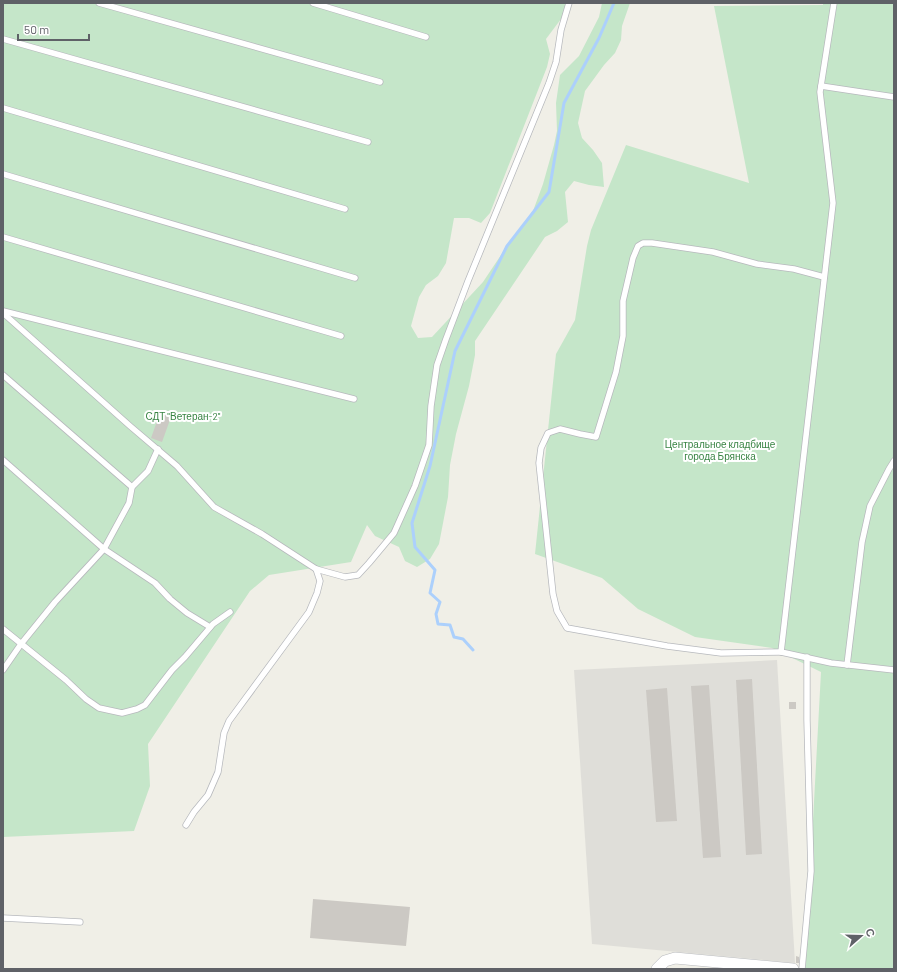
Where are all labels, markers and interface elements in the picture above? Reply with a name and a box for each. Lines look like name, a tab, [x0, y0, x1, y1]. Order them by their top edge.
scale bar	[18, 16, 89, 42]
text: 50 m	[24, 22, 49, 36]
park label: СДТ "Ветеран-2"	[145, 410, 221, 422]
park label: Центральное кладбище города Брянска	[665, 438, 776, 462]
north arrow	[841, 916, 881, 956]
text: С	[863, 926, 878, 938]

